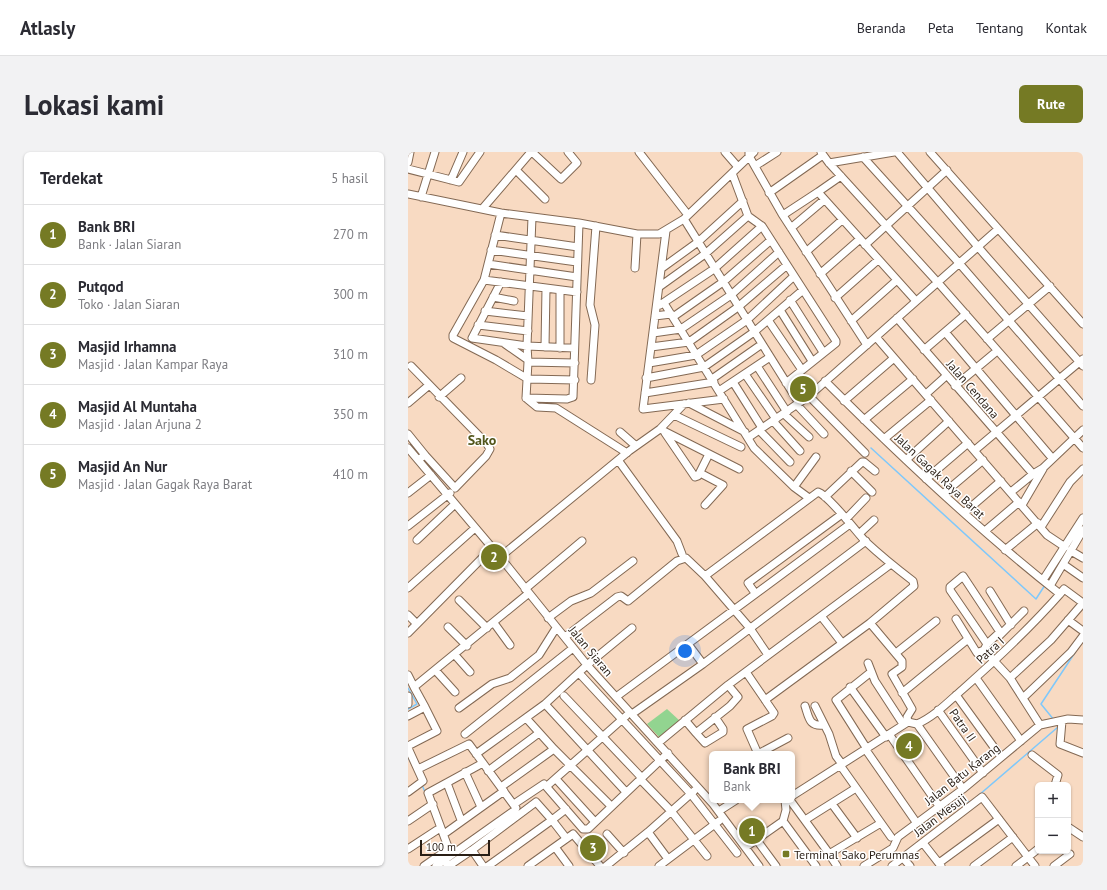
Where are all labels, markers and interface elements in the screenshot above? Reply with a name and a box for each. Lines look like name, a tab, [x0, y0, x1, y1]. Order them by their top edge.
text: Atlasly	[20, 16, 75, 40]
text: Beranda	[857, 19, 906, 37]
text: Peta	[928, 19, 954, 37]
text: Tentang	[976, 19, 1024, 37]
text: Kontak	[1046, 19, 1087, 37]
button: Rute	[1019, 85, 1083, 123]
text: Lokasi kami	[24, 86, 164, 123]
text: Terdekat	[40, 167, 103, 189]
text: 5 hasil	[331, 170, 368, 187]
text: Bank BRI	[78, 217, 135, 236]
text: 1	[49, 226, 57, 243]
text: 270 m	[333, 226, 368, 243]
text: Bank · Jalan Siaran	[78, 236, 181, 253]
text: Putqod	[78, 277, 124, 296]
text: 2	[49, 286, 57, 303]
text: 300 m	[333, 286, 368, 303]
text: Toko · Jalan Siaran	[78, 296, 180, 313]
text: Masjid Irhamna	[78, 337, 177, 356]
text: 3	[49, 346, 57, 363]
text: 310 m	[333, 346, 368, 363]
text: Masjid · Jalan Kampar Raya	[78, 356, 228, 373]
street label: Jalan Cendana	[943, 356, 1003, 421]
pin: 5	[790, 374, 816, 404]
text: Masjid Al Muntaha	[78, 397, 197, 416]
text: 4	[49, 406, 57, 423]
text: 350 m	[333, 406, 368, 423]
text: Masjid · Jalan Arjuna 2	[78, 416, 202, 433]
street label: Jalan Gagak Raya Barat	[891, 430, 988, 522]
district label: Sako	[468, 431, 497, 449]
text: Masjid An Nur	[78, 457, 167, 476]
text: 5	[49, 466, 57, 483]
text: 410 m	[333, 466, 368, 483]
text: Masjid · Jalan Gagak Raya Barat	[78, 476, 252, 493]
pin: 2	[481, 542, 507, 572]
street label: Jalan Siaran	[565, 622, 616, 679]
street label: Patra I	[973, 633, 1007, 667]
your location	[675, 641, 695, 661]
street label: Patra II	[946, 706, 980, 744]
pin: 4	[896, 731, 922, 761]
street label: Jalan Batu Karang	[921, 740, 1003, 809]
popup	[709, 751, 795, 803]
text: Bank BRI	[723, 759, 781, 778]
text: Bank	[723, 778, 751, 795]
map controls	[1035, 782, 1071, 854]
button: +	[1035, 782, 1071, 818]
street label: Jalan Mesuji	[910, 790, 969, 840]
pin: 1	[739, 816, 765, 846]
button: −	[1035, 818, 1071, 854]
pin: 3	[580, 833, 606, 863]
scale bar	[420, 838, 490, 857]
text: 100 m	[426, 840, 456, 854]
place label: Terminal Sako Perumnas	[794, 847, 919, 862]
marker: Terminal Sako Perumnas	[781, 849, 791, 859]

